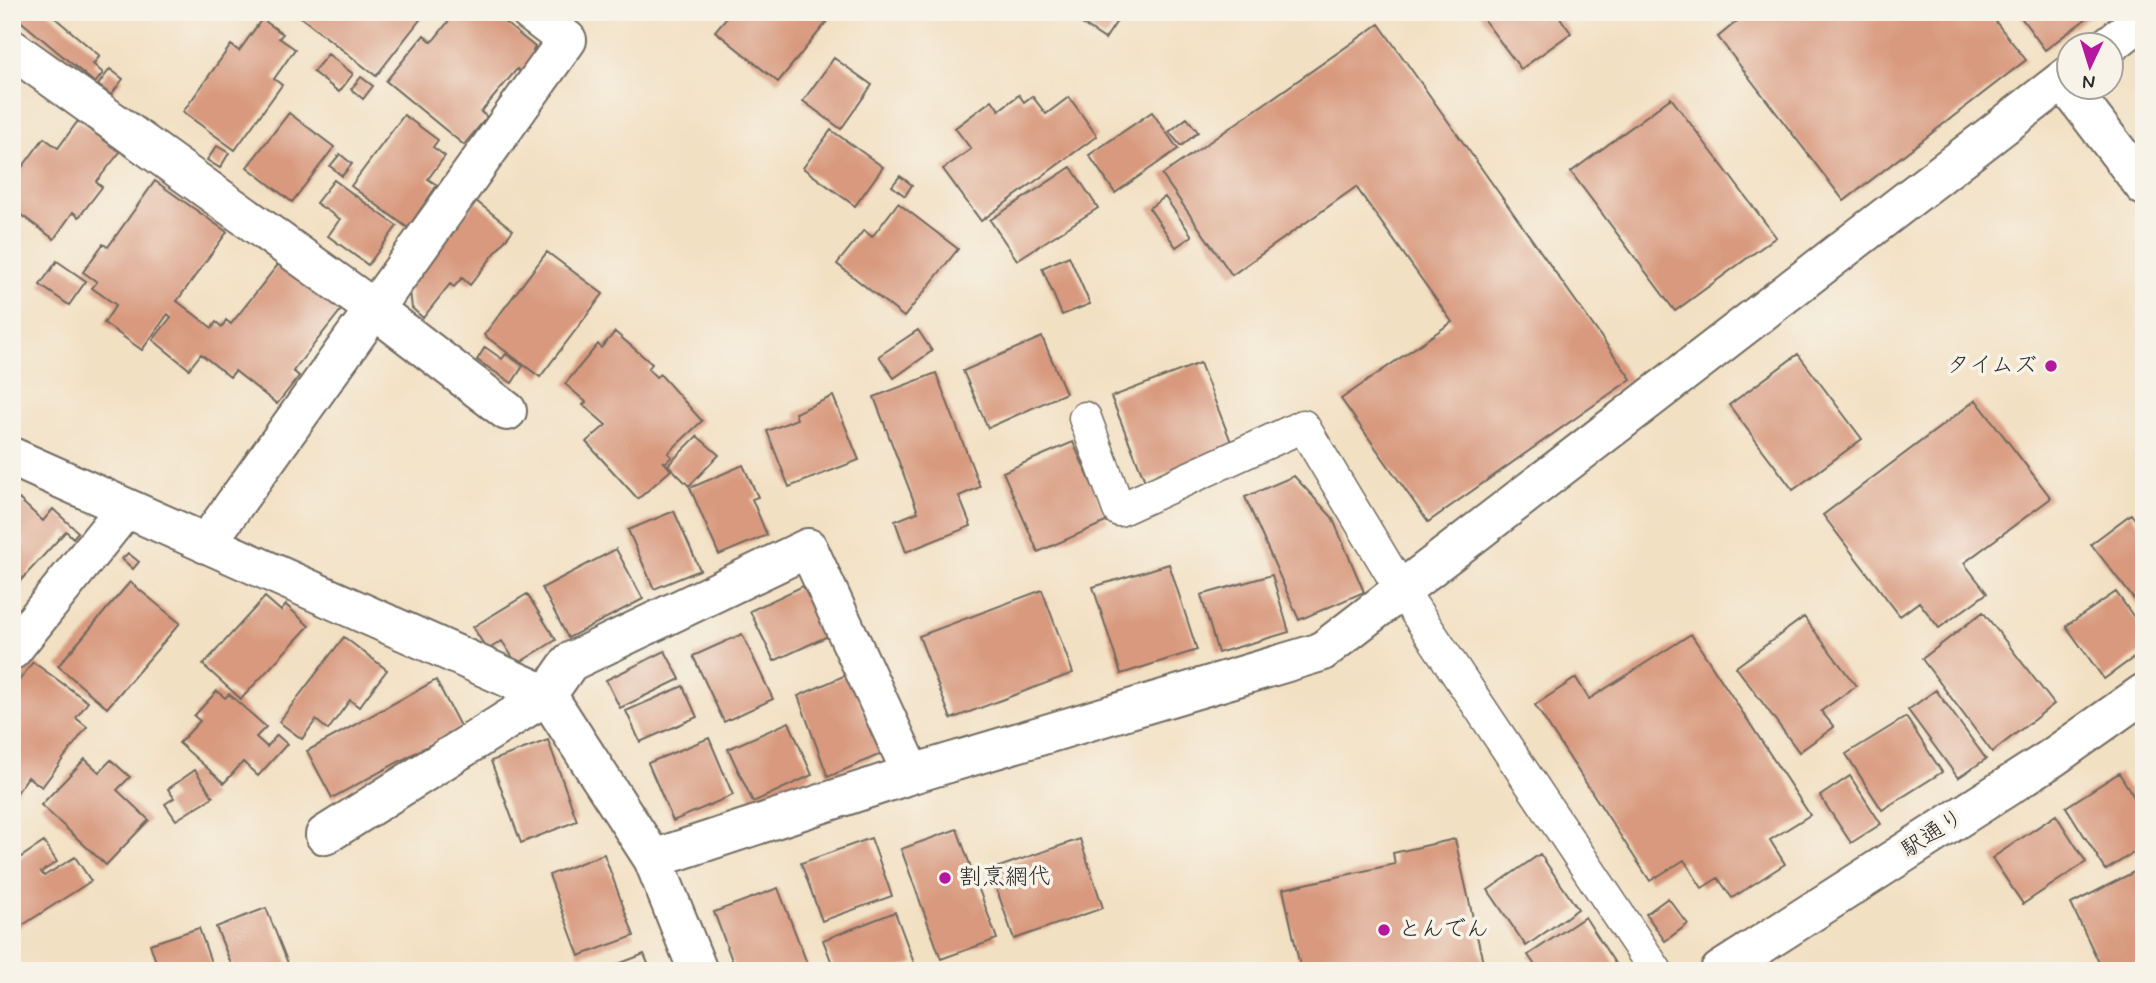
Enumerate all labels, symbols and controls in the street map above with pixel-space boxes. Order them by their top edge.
north arrow [2054,32,2124,102]
text: N [2082,69,2096,94]
place label: タイムズ [1947,351,2037,381]
marker: タイムズ [2043,358,2059,374]
street label: 駅通り [1896,803,1970,865]
place label: 割烹網代 [959,863,1051,893]
marker: 割烹網代 [937,870,953,886]
place label: とんでん [1398,915,1489,945]
marker: とんでん [1376,922,1392,938]

